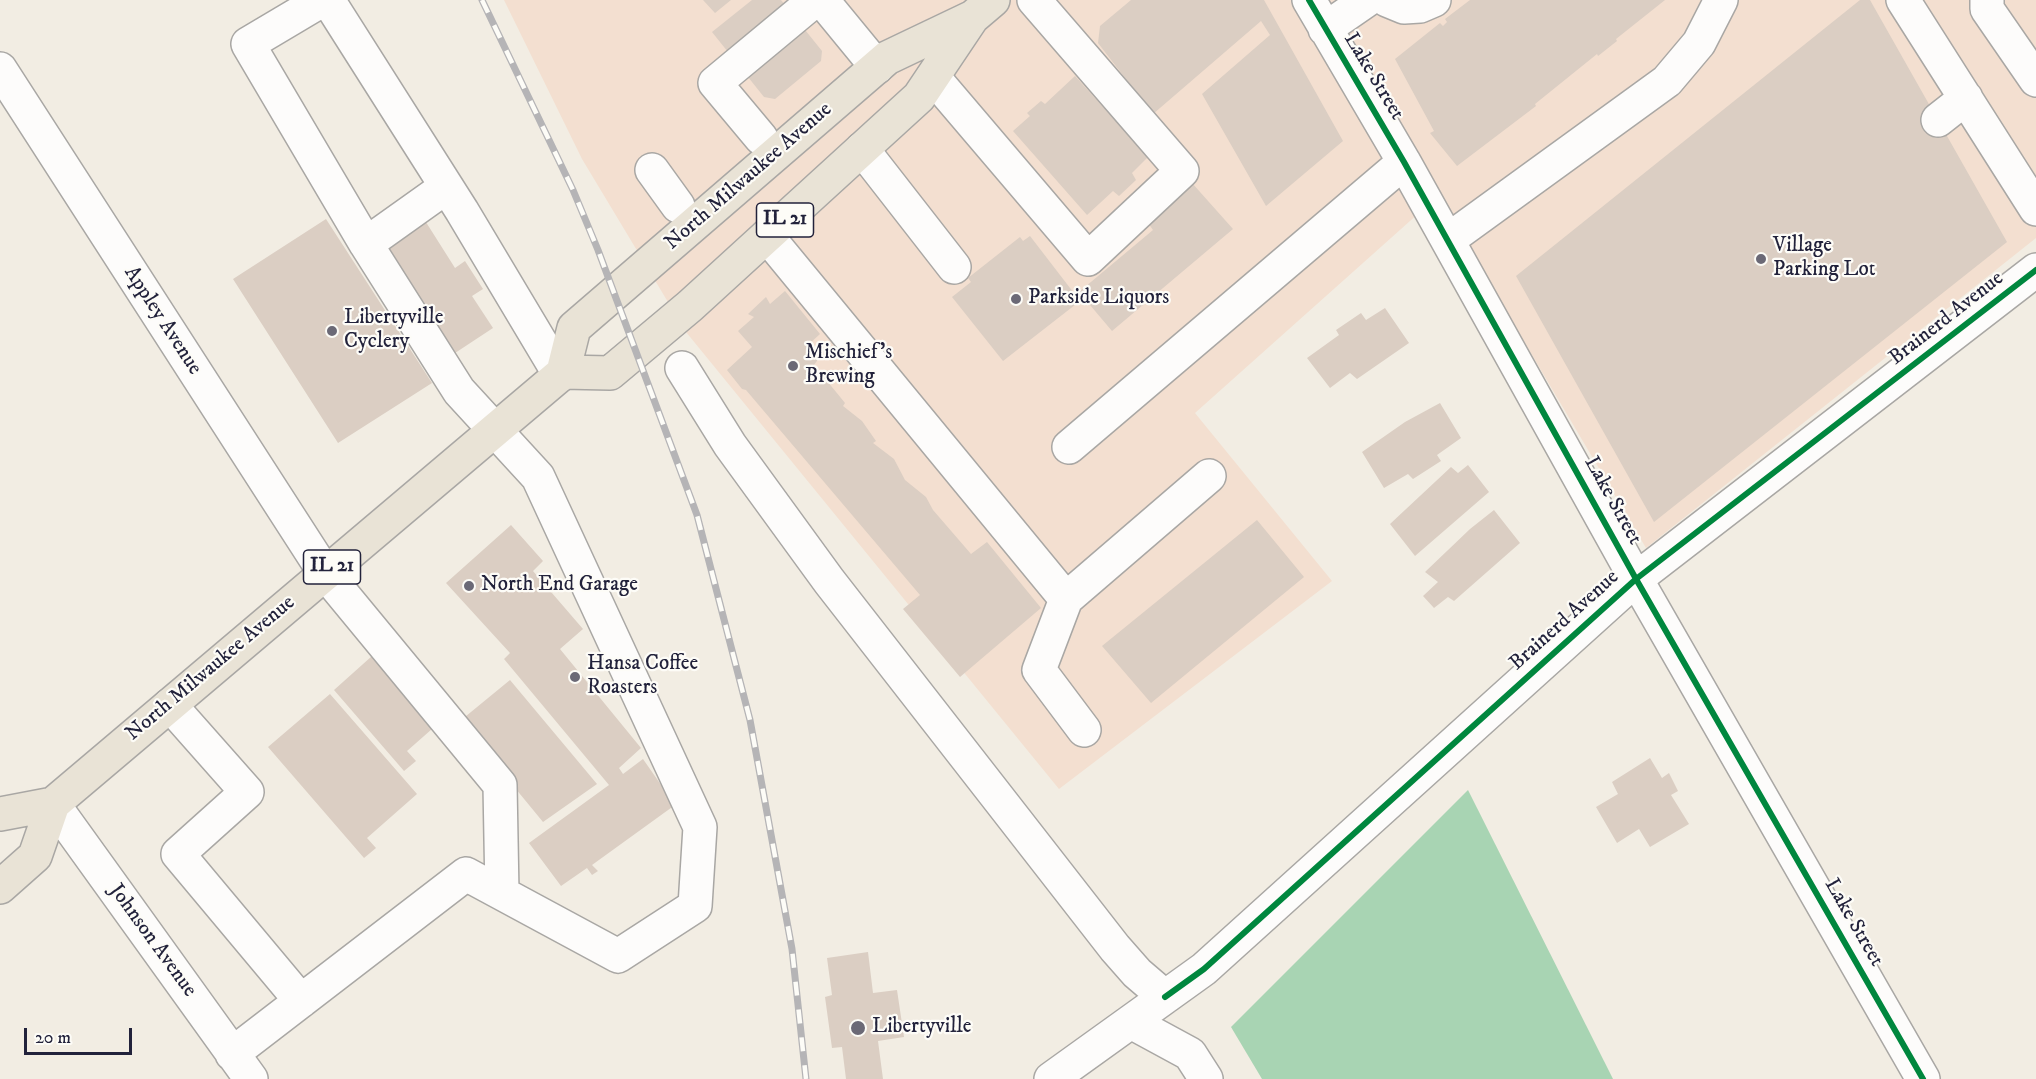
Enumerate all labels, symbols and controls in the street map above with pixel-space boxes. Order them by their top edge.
street label: Lake Street [1337,29,1409,125]
street label: North Milwaukee Avenue [660,98,838,256]
road number: IL 21 [756,203,814,237]
place label: Village Parking Lot [1773,234,1875,284]
marker: Village Parking Lot [1754,252,1768,266]
street label: Appley Avenue [118,262,206,380]
street label: Brainerd Avenue [1885,267,2009,371]
place label: Parkside Liquors [1028,286,1169,312]
marker: Parkside Liquors [1009,292,1023,306]
place label: Libertyville Cyclery [344,306,443,356]
marker: Libertyville Cyclery [325,324,339,338]
place label: Mischief's Brewing [805,341,892,391]
marker: Mischief's Brewing [786,359,800,373]
street label: Lake Street [1577,452,1647,550]
road number: IL 21 [304,550,360,584]
street label: Brainerd Avenue [1505,565,1625,677]
place label: North End Garage [481,573,638,599]
marker: North End Garage [462,579,476,593]
street label: North Milwaukee Avenue [121,591,301,747]
place label: Hansa Coffee Roasters [587,652,698,702]
marker: Hansa Coffee Roasters [568,670,582,684]
street label: Lake Street [1818,875,1888,971]
street label: Johnson Avenue [103,880,201,1002]
place label: Libertyville [872,1015,971,1041]
scale bar [27,1016,135,1054]
marker: Libertyville [849,1019,867,1037]
text: 20 m [35,1027,71,1049]

